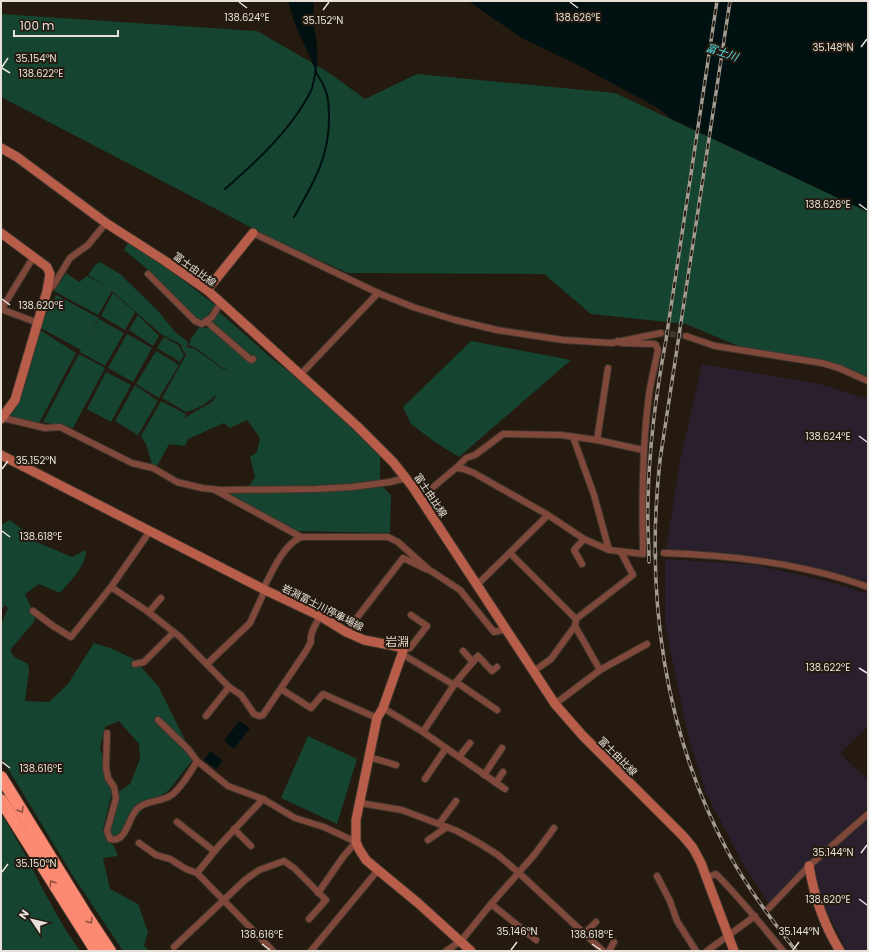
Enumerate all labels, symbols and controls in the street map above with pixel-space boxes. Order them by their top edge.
text: 138.624°E [224,10,270,25]
text: 138.626°E [555,10,601,25]
scale bar [14,12,118,38]
text: 35.152°N [303,13,343,28]
text: 100 m [20,17,54,34]
water label: 富士川 [704,39,741,65]
text: 35.148°N [812,40,854,55]
text: 35.154°N [15,51,57,66]
text: 138.622°E [19,66,63,81]
text: 138.626°E [805,197,851,212]
street label: 富士由比線 [170,249,219,290]
text: 138.620°E [18,298,64,313]
text: 138.624°E [805,429,851,444]
text: 35.152°N [16,453,56,468]
street label: 富士由比線 [410,470,451,520]
text: 138.618°E [20,529,62,544]
street label: 岩淵富士川停車場線 [279,580,366,635]
district label: 岩淵 [385,633,409,650]
text: 138.622°E [806,660,850,675]
street label: 富士由比線 [595,733,641,779]
text: 138.616°E [20,761,62,776]
one-way arrow [16,806,24,813]
text: 35.144°N [812,845,854,860]
text: 35.150°N [15,856,57,871]
one-way arrow [49,880,57,887]
text: 138.620°E [805,892,851,907]
north arrow [12,900,52,940]
text: N [15,906,33,922]
one-way arrow [85,916,92,923]
text: 35.146°N [496,924,538,939]
text: 35.144°N [778,924,820,939]
text: 138.616°E [241,927,283,942]
text: 138.618°E [571,927,613,942]

